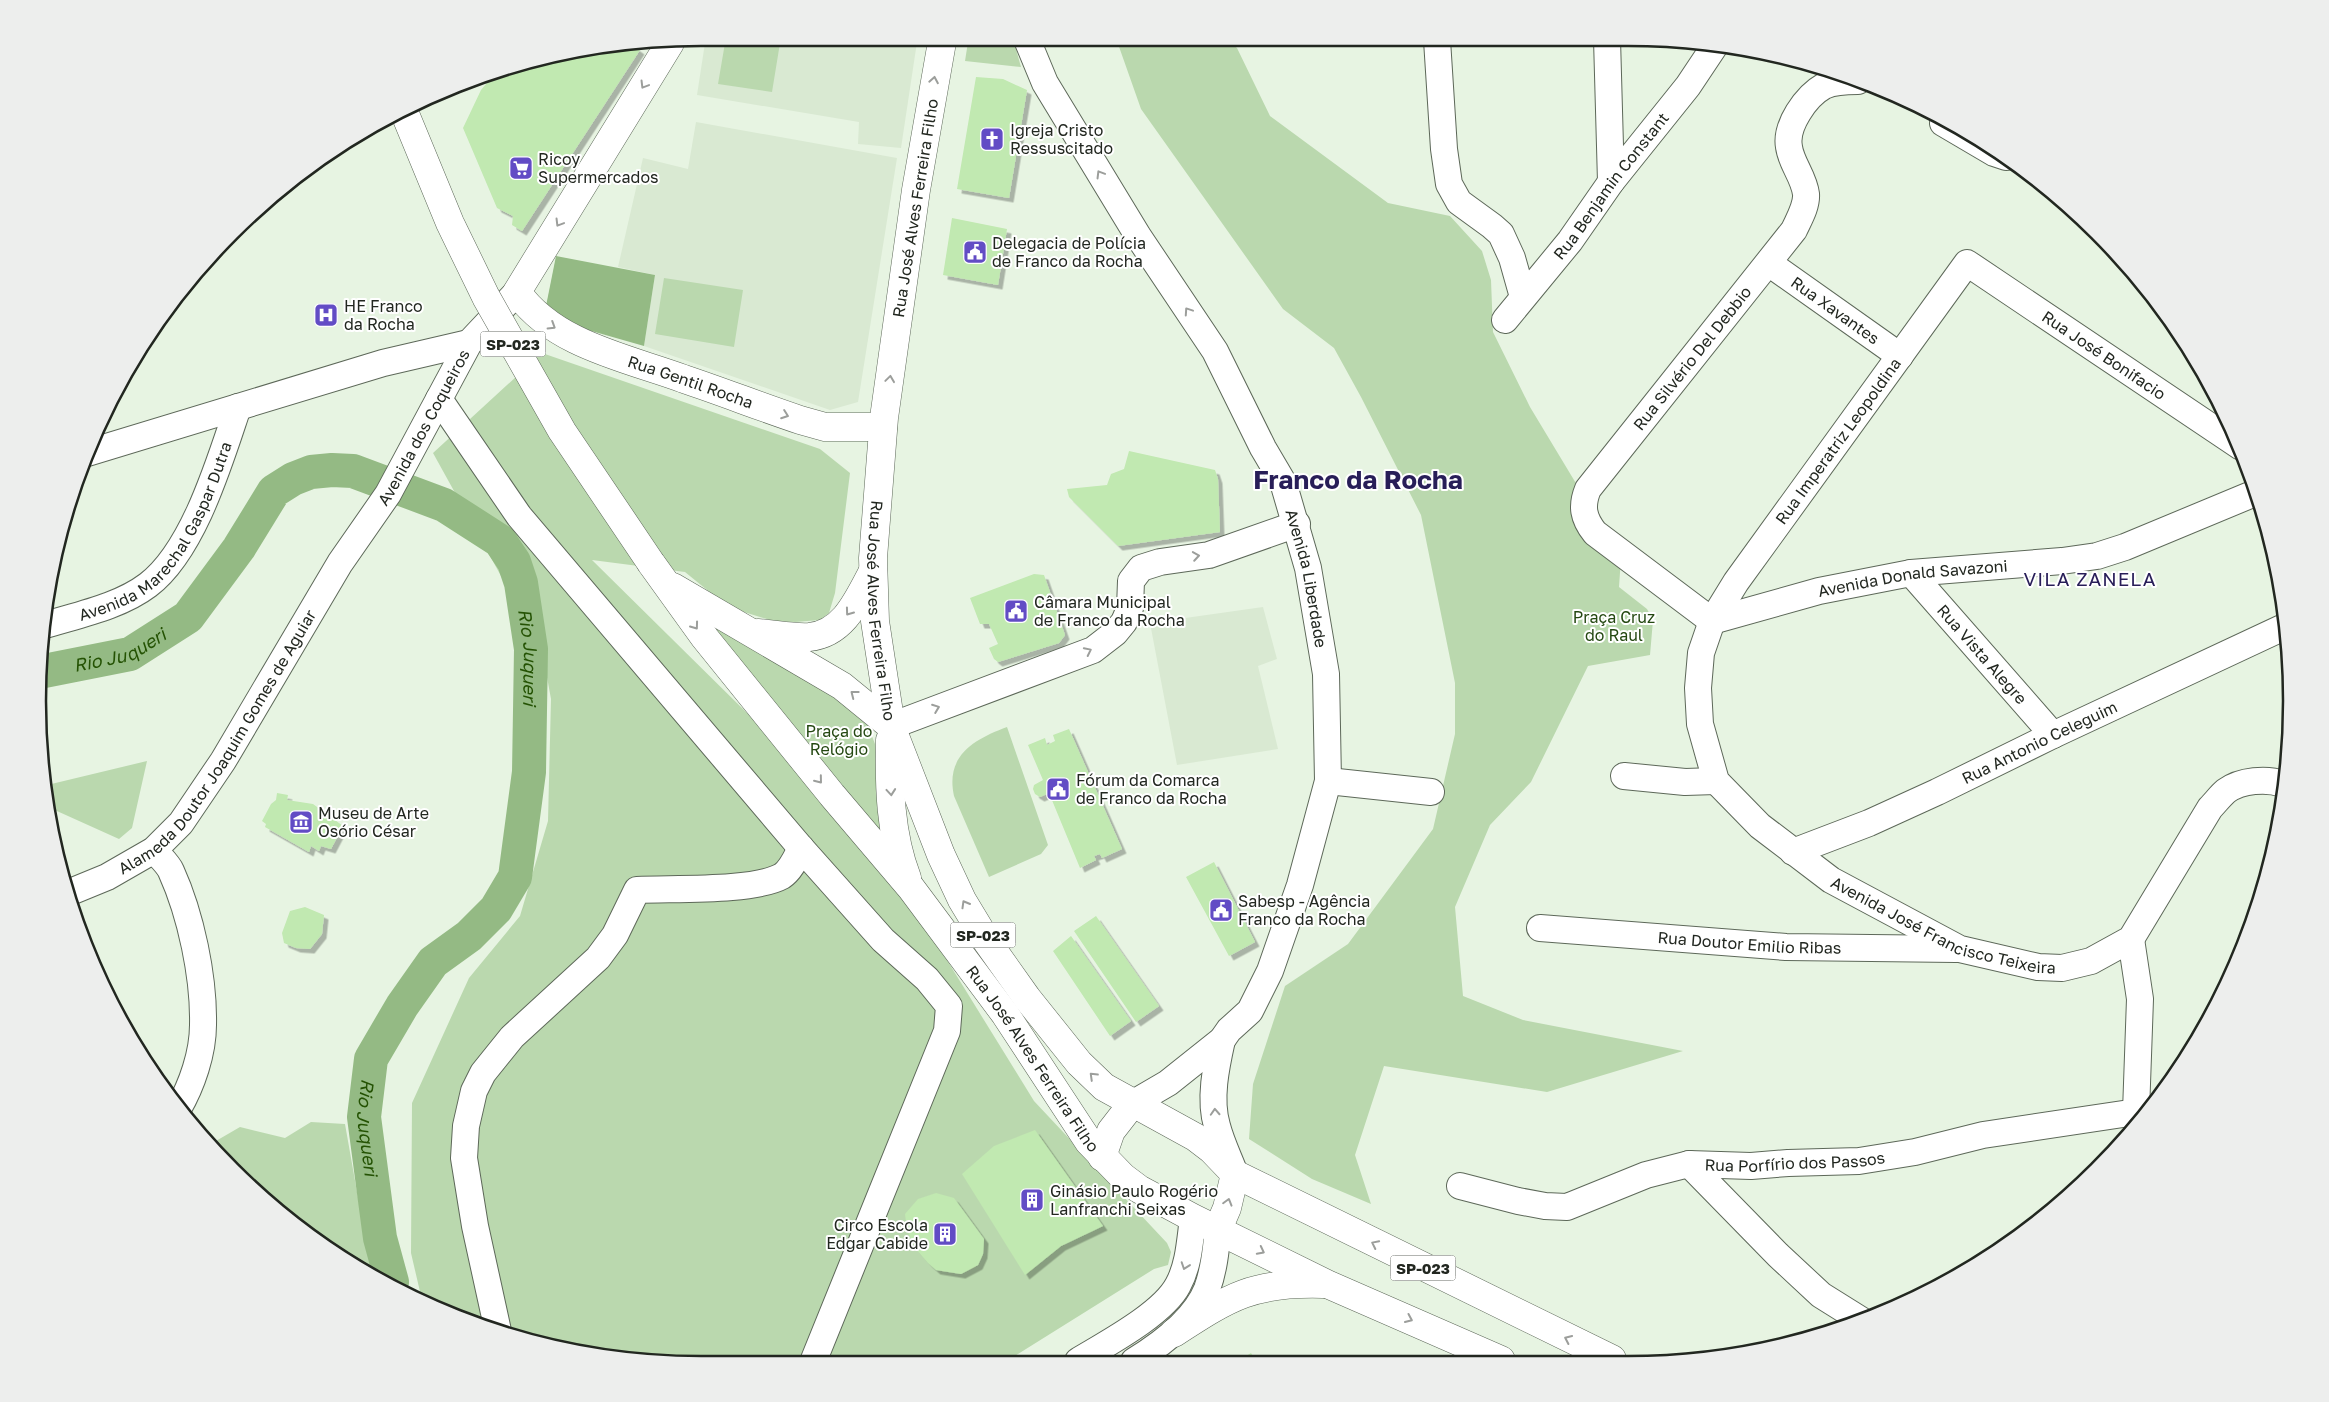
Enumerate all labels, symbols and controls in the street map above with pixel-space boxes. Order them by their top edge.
one-way arrow [929,75,939,84]
one-way arrow [641,79,651,88]
street label: Rua José Alves Ferreira Filho [888,97,942,319]
street label: Rua Benjamin Constant [1549,108,1673,264]
place label: Igreja Cristo Ressuscitado [1010,120,1113,158]
church icon: Igreja Cristo Ressuscitado [979,126,1005,152]
place label: Ricoy Supermercados [538,149,658,187]
supermarket icon: Ricoy Supermercados [508,155,534,181]
one-way arrow [1097,170,1107,179]
one-way arrow [556,218,566,227]
place label: Delegacia de Polícia de Franco da Rocha [992,233,1146,271]
public building icon: Delegacia de Polícia de Franco da Rocha [962,239,988,265]
street label: Rua Xavantes [1787,272,1883,348]
street label: Rua Silvério Del Debbio [1629,282,1755,434]
place label: HE Franco da Rocha [344,296,423,334]
hospital icon: HE Franco da Rocha [313,302,339,328]
street label: Rua José Bonifacio [2038,306,2170,404]
one-way arrow [1185,307,1194,316]
one-way arrow [546,320,555,329]
road number: SP-023 [480,332,546,356]
street label: Avenida dos Coqueiros [373,346,474,509]
street label: Rua Gentil Rocha [625,351,756,413]
street label: Rua Imperatriz Leopoldina [1771,354,1905,528]
one-way arrow [884,374,894,383]
one-way arrow [780,409,788,419]
street label: Avenida Marechal Gaspar Dutra [77,439,236,625]
district label: Franco da Rocha [1253,464,1463,495]
street label: Rua José Alves Ferreira Filho [863,500,900,722]
street label: Avenida Liberdade [1281,507,1331,649]
one-way arrow [1192,552,1201,562]
street label: Avenida Donald Savazoni [1816,555,2008,601]
district label: VILA ZANELA [2024,567,2156,590]
place label: Câmara Municipal de Franco da Rocha [1034,592,1185,630]
public building icon: Câmara Municipal de Franco da Rocha [1003,598,1029,624]
street label: Rua Vista Alegre [1933,600,2031,708]
street label: Alameda Doutor Joaquim Gomes de Aguiar [114,606,320,879]
one-way arrow [847,606,855,615]
water label: Rio Juqueri [514,607,542,708]
park label: Praça Cruz do Raul [1573,607,1655,645]
one-way arrow [690,620,698,629]
water label: Rio Juqueri [71,622,171,676]
one-way arrow [1083,647,1092,657]
one-way arrow [851,692,860,700]
street label: Rua Antonio Celeguim [1959,696,2120,788]
one-way arrow [931,704,940,714]
park label: Praça do Relógio [806,721,872,759]
place label: Fórum da Comarca de Franco da Rocha [1076,770,1227,808]
one-way arrow [814,774,823,783]
public building icon: Fórum da Comarca de Franco da Rocha [1045,776,1071,802]
one-way arrow [885,788,896,796]
place label: Museu de Arte Osório César [318,803,429,841]
museum icon: Museu de Arte Osório César [288,809,314,835]
street label: Avenida José Francisco Teixeira [1828,872,2056,978]
place label: Sabesp - Agência Franco da Rocha [1238,891,1370,929]
public building icon: Sabesp - Agência Franco da Rocha [1208,897,1234,923]
one-way arrow [961,901,971,910]
road number: SP-023 [950,922,1016,948]
street label: Rua Doutor Emilio Ribas [1657,927,1841,958]
street label: Rua José Alves Ferreira Filho [962,961,1103,1156]
one-way arrow [1090,1073,1099,1082]
water label: Rio Juqueri [352,1078,383,1179]
one-way arrow [1210,1108,1221,1116]
street label: Rua Porfírio dos Passos [1704,1147,1886,1176]
place label: Ginásio Paulo Rogério Lanfranchi Seixas [1050,1181,1218,1219]
building icon: Ginásio Paulo Rogério Lanfranchi Seixas [1019,1187,1045,1213]
one-way arrow [1222,1198,1233,1207]
place label: Circo Escola Edgar Cabide [826,1215,928,1253]
building icon: Circo Escola Edgar Cabide [932,1221,958,1247]
one-way arrow [1371,1240,1380,1250]
one-way arrow [1256,1245,1265,1255]
road number: SP-023 [1390,1256,1456,1280]
one-way arrow [1181,1261,1191,1269]
one-way arrow [1404,1313,1413,1324]
one-way arrow [1564,1334,1573,1345]

